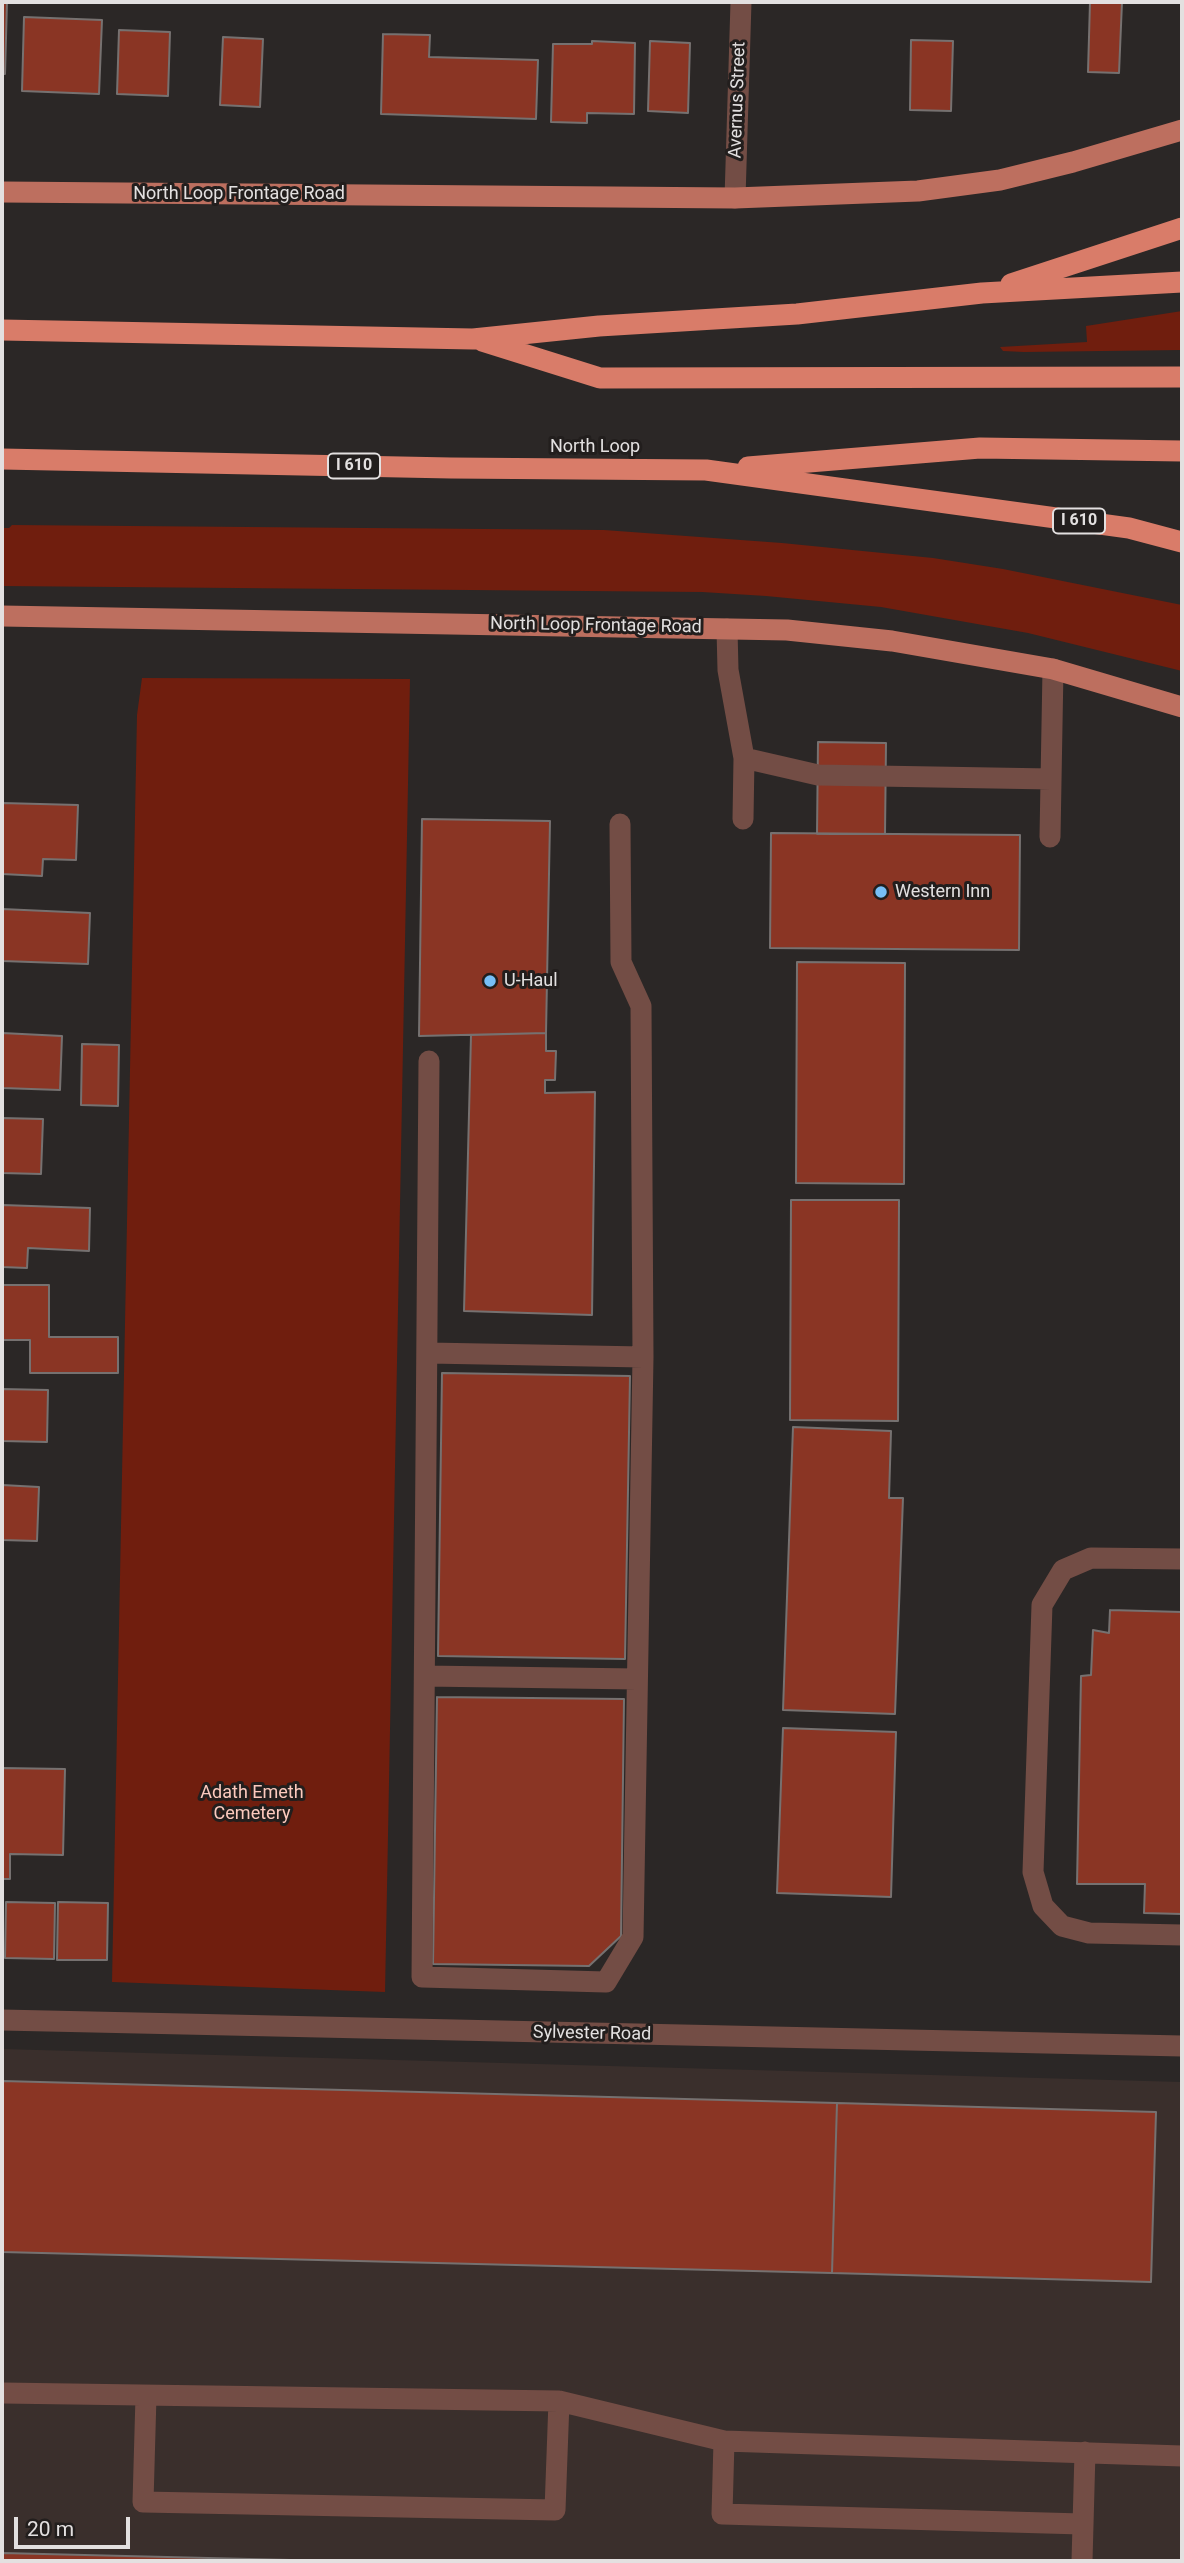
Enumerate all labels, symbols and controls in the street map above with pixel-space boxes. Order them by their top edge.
street label: Avernus Street [725,41,751,159]
street label: North Loop Frontage Road [133,183,345,205]
street label: North Loop [550,436,640,458]
road number: I 610 [328,453,380,478]
road number: I 610 [1053,508,1105,534]
street label: North Loop Frontage Road [490,613,702,639]
place label: Western Inn [895,881,990,903]
marker: Western Inn [873,884,889,900]
place label: U-Haul [504,970,558,992]
marker: U-Haul [482,973,498,989]
park label: Adath Emeth Cemetery [200,1782,304,1825]
street label: Sylvester Road [533,2022,651,2046]
scale bar [18,2504,133,2548]
text: 20 m [27,2517,74,2541]

